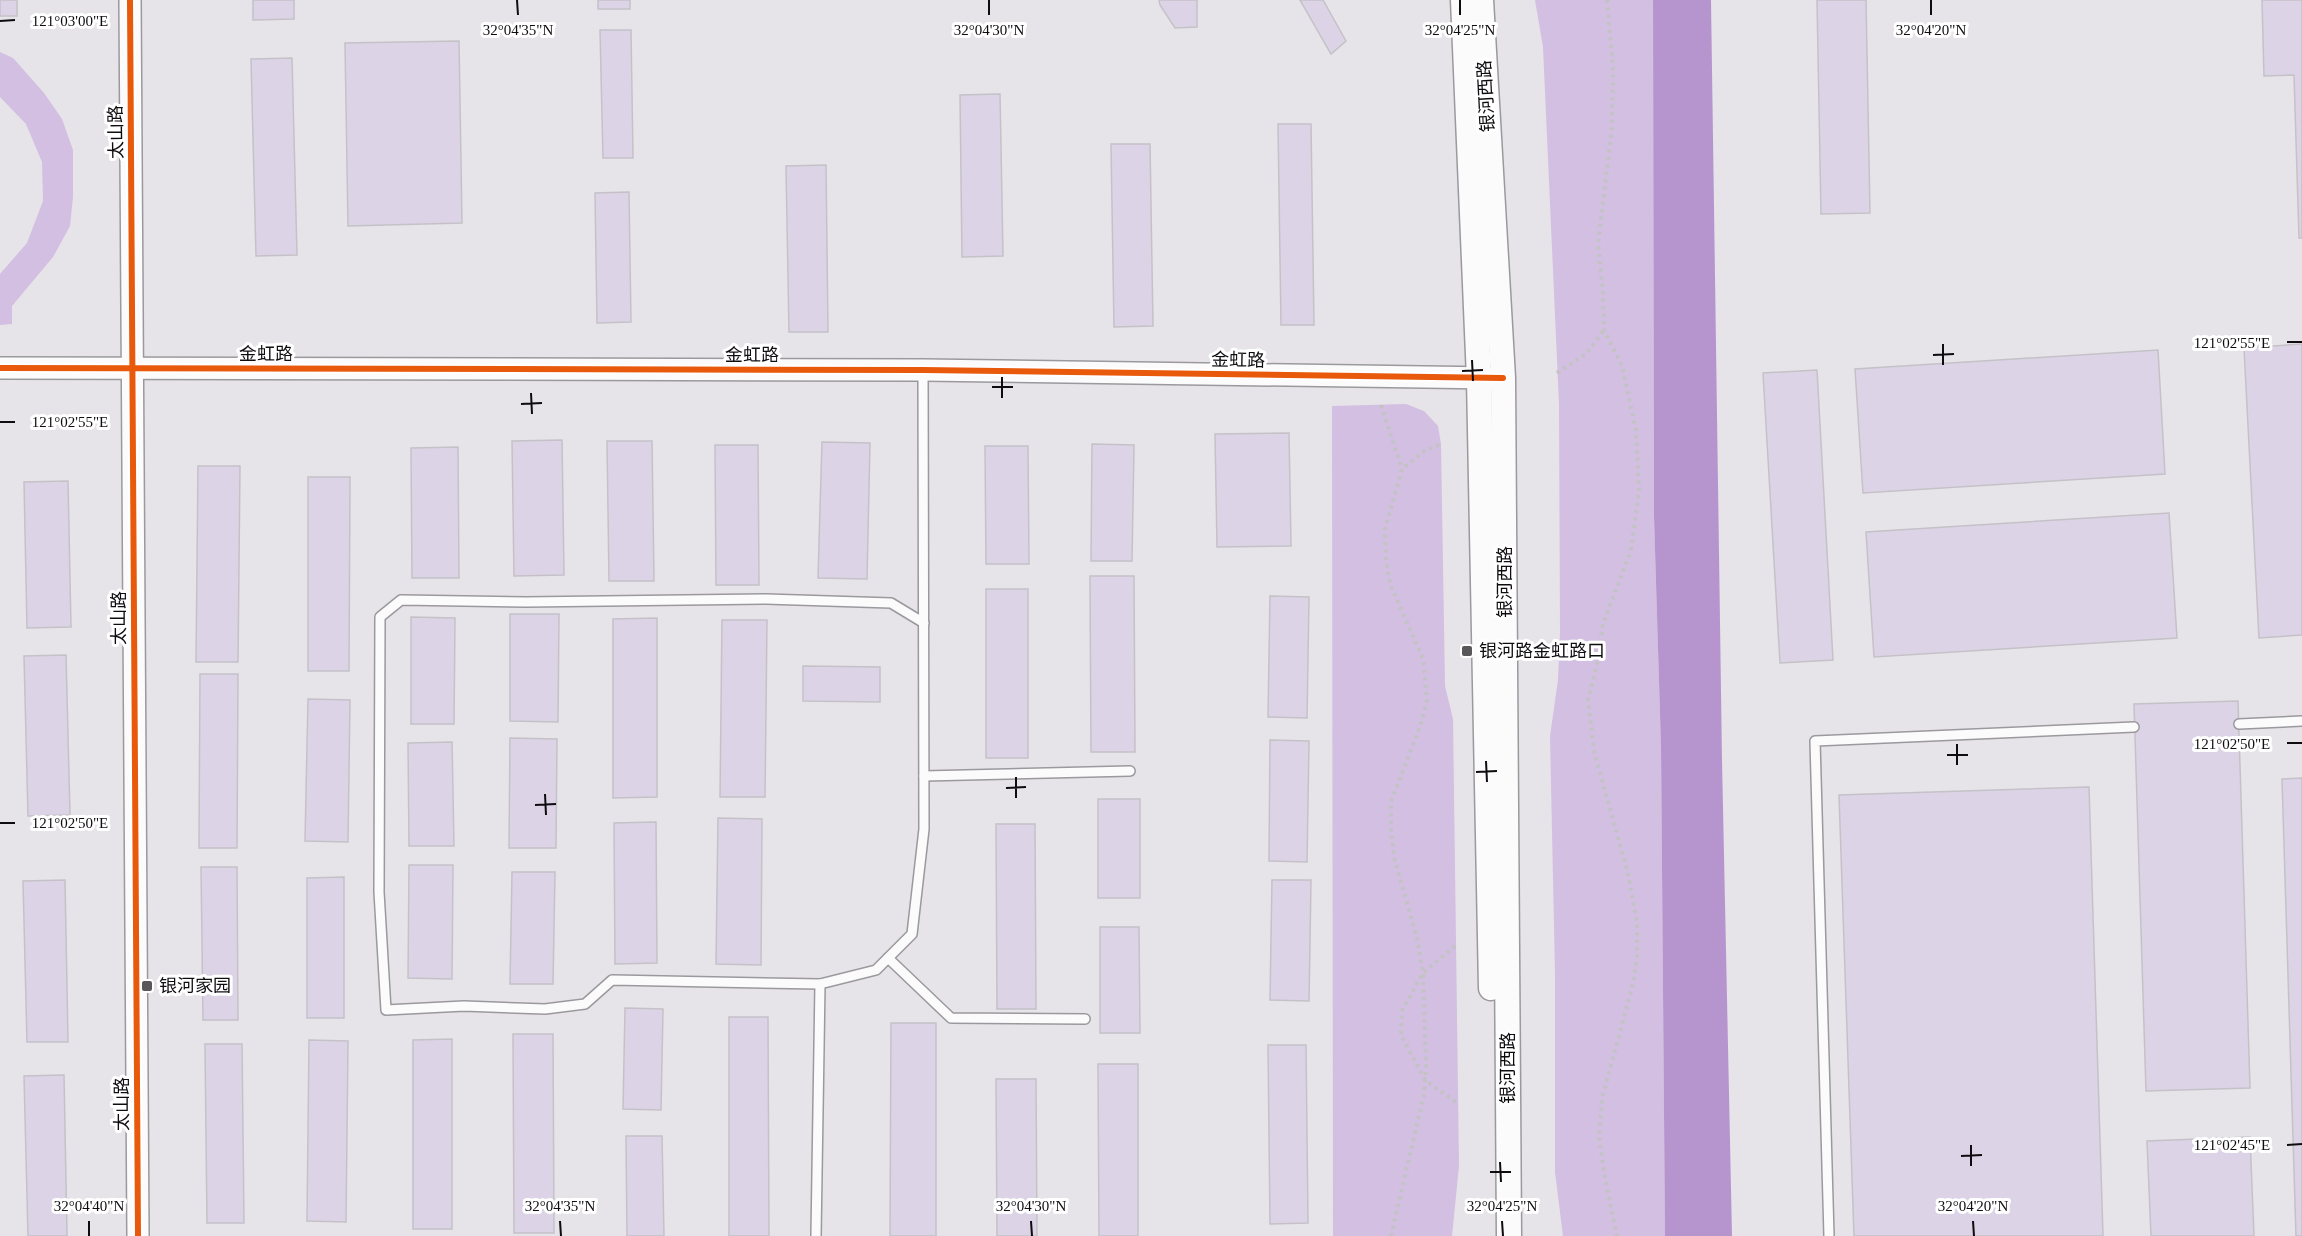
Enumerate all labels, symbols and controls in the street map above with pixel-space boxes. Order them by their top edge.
text: 121°03'00"E [32,13,108,29]
text: 32°04'35"N [483,22,553,38]
text: 32°04'30"N [954,22,1024,38]
text: 32°04'25"N [1425,22,1495,38]
text: 32°04'20"N [1896,22,1966,38]
street label: 银河西路 [1474,60,1498,132]
street label: 太山路 [106,105,126,159]
text: 121°02'55"E [2194,335,2270,351]
street label: 金虹路 [239,344,293,364]
street label: 金虹路 [725,345,779,365]
street label: 金虹路 [1211,350,1265,370]
text: 121°02'55"E [32,414,108,430]
street label: 银河西路 [1495,546,1515,618]
street label: 太山路 [109,591,129,645]
place label: 银河路金虹路口 [1479,641,1605,661]
marker: 银河路金虹路口 [1460,644,1474,658]
text: 121°02'50"E [2194,736,2270,752]
text: 121°02'50"E [32,815,108,831]
place label: 银河家园 [159,976,231,996]
marker: 银河家园 [140,979,154,993]
street label: 银河西路 [1498,1032,1518,1104]
street label: 太山路 [112,1077,132,1131]
text: 121°02'45"E [2194,1137,2270,1153]
text: 32°04'40"N [54,1198,124,1214]
text: 32°04'35"N [525,1198,595,1214]
text: 32°04'30"N [996,1198,1066,1214]
text: 32°04'25"N [1467,1198,1537,1214]
text: 32°04'20"N [1938,1198,2008,1214]

